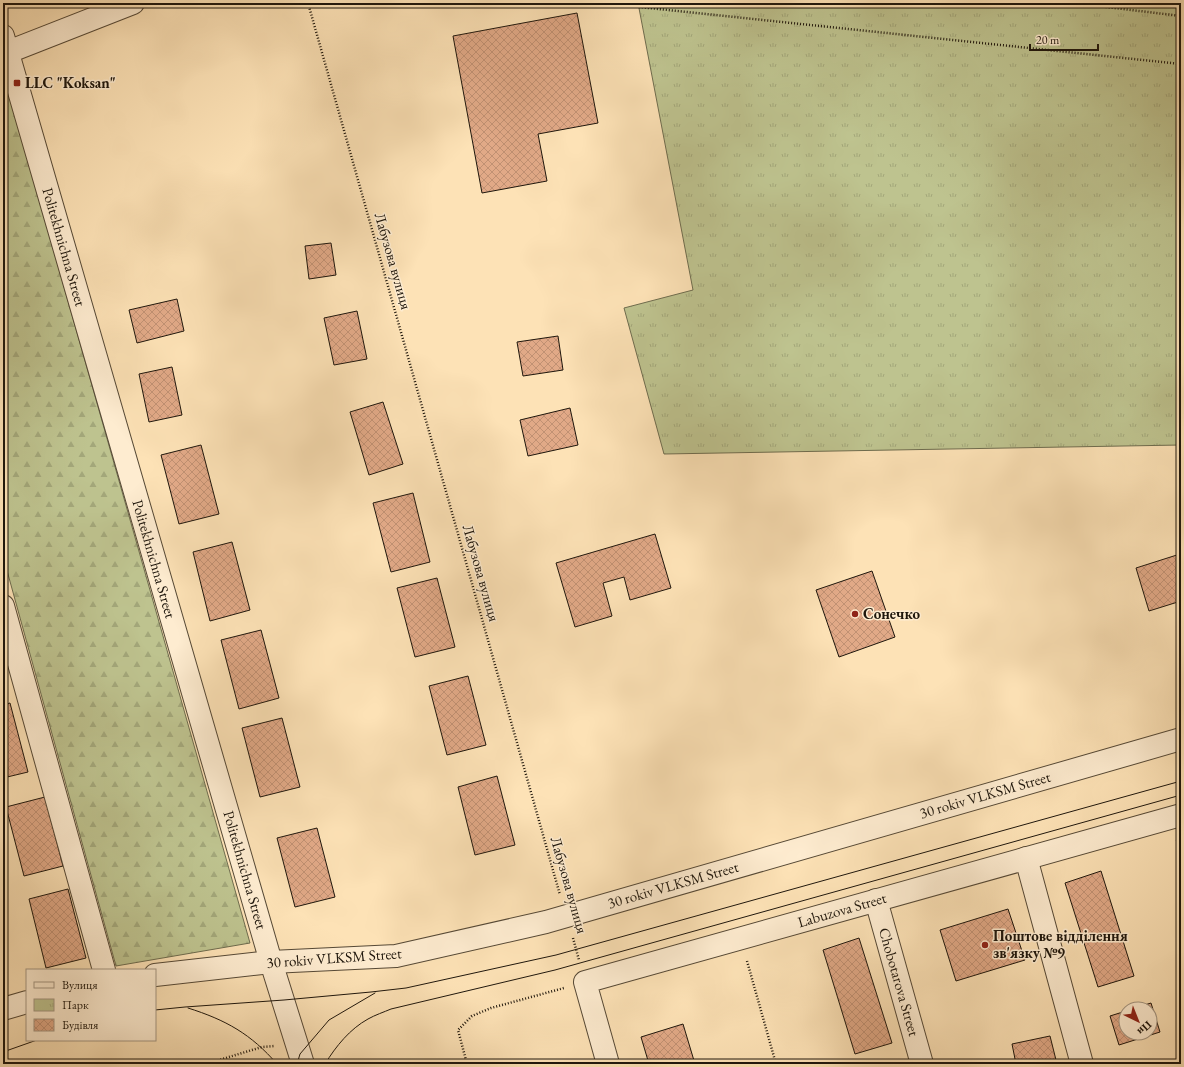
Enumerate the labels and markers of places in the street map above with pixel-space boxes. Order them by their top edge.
place label: LLC "Koksan" [25,73,116,92]
marker: LLC "Koksan" [12,78,22,88]
place label: Сонечко [863,604,921,623]
marker: Сонечко [850,609,860,619]
place label: Поштове відділення зв'язку №9 [993,926,1128,962]
marker: Поштове відділення зв'язку №9 [980,940,990,950]

